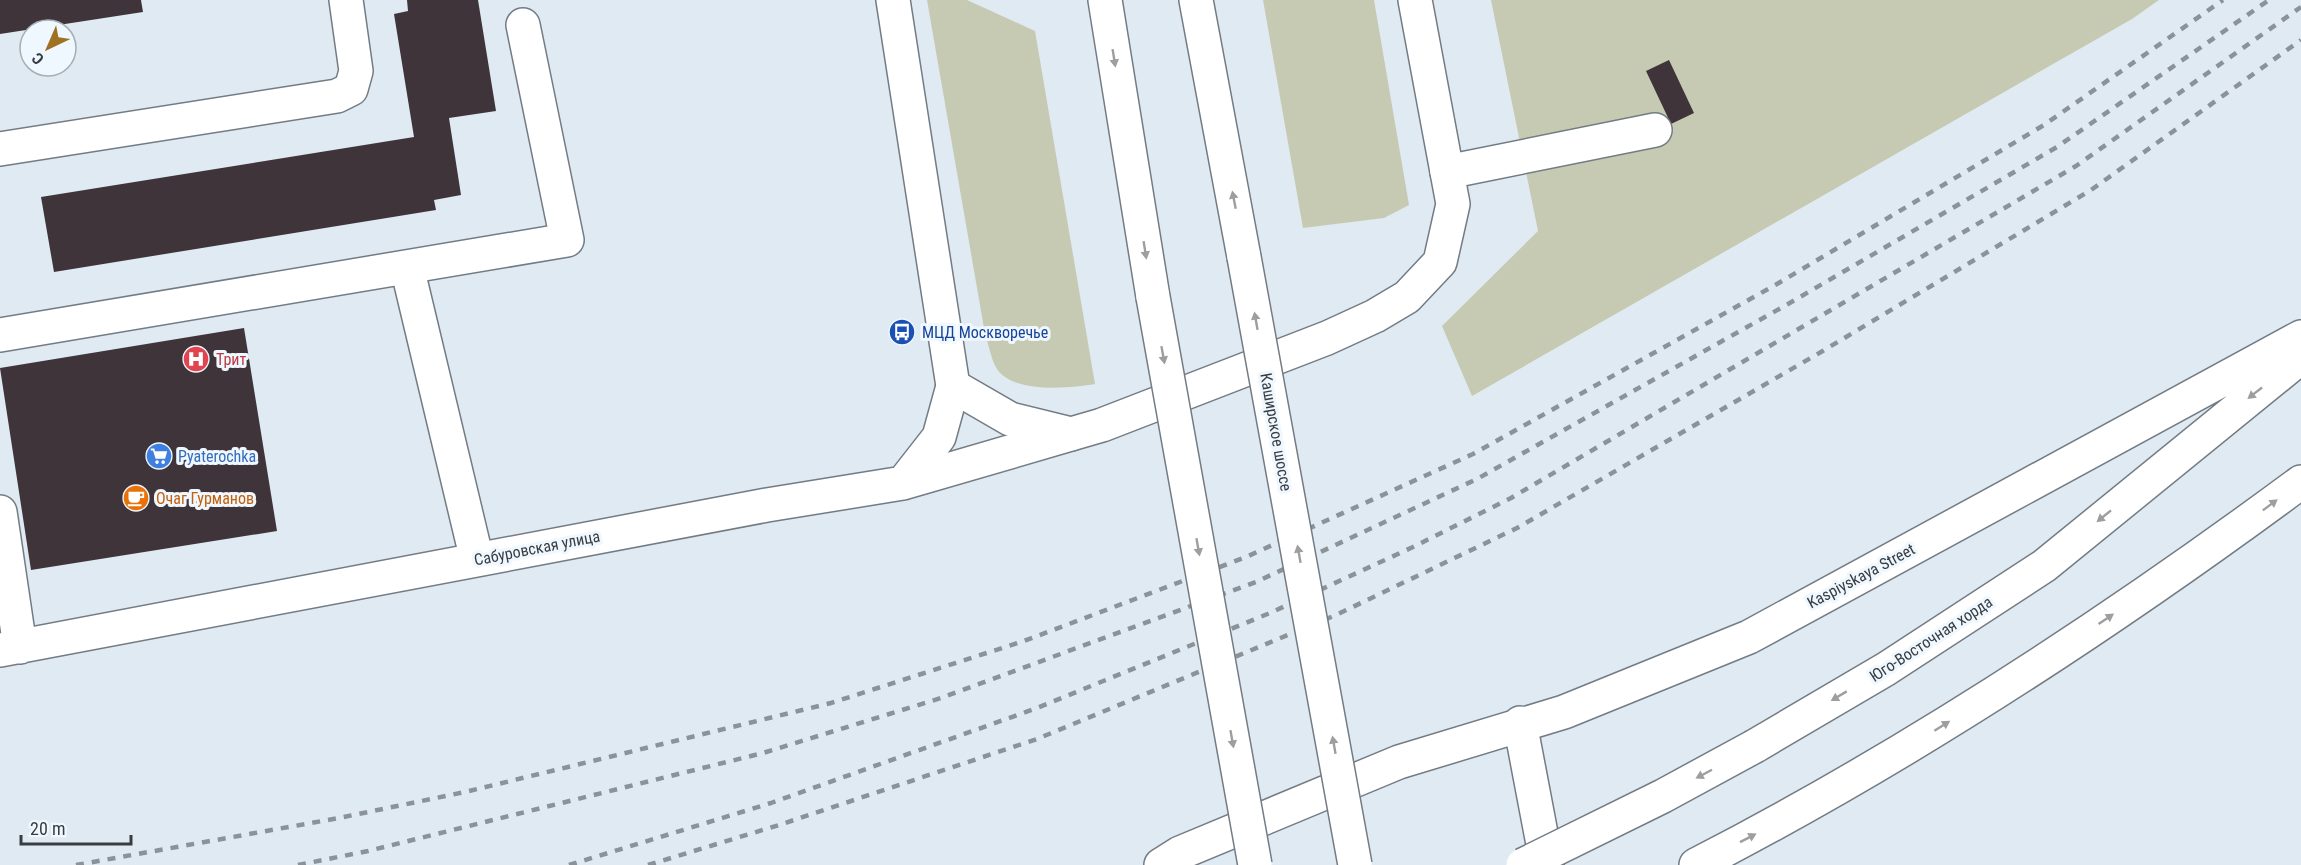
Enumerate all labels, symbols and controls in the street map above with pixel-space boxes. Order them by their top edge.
north arrow [18,18,78,78]
text: С [28,48,48,68]
one-way arrow [1110,48,1119,67]
one-way arrow [1229,190,1238,209]
one-way arrow [1141,241,1150,260]
one-way arrow [1251,311,1260,330]
bus stop icon: МЦД Москворечье [887,317,917,347]
place label: МЦД Москворечье [922,323,1048,342]
hospital icon: Трит [181,344,211,374]
one-way arrow [1159,346,1168,365]
place label: Трит [216,350,247,369]
street label: Каширское шоссе [1256,371,1296,493]
one-way arrow [2247,386,2263,399]
supermarket icon: Pyaterochka [144,441,174,471]
place label: Pyaterochka [178,447,256,466]
cafe icon: Очаг Гурманов [121,483,151,513]
place label: Очаг Гурманов [156,489,254,508]
one-way arrow [2262,500,2277,512]
one-way arrow [2096,510,2112,523]
street label: Сабуровская улица [472,526,602,570]
one-way arrow [1194,537,1203,556]
street label: Kaspiyskaya Street [1804,539,1918,612]
one-way arrow [1294,544,1303,563]
street label: Юго-Восточная хорда [1866,592,1996,686]
one-way arrow [2097,613,2113,625]
one-way arrow [1831,691,1847,702]
one-way arrow [1934,720,1950,731]
one-way arrow [1228,729,1237,748]
one-way arrow [1329,736,1338,755]
one-way arrow [1695,769,1712,779]
scale bar [21,808,130,846]
text: 20 m [30,818,65,839]
one-way arrow [1739,834,1757,844]

